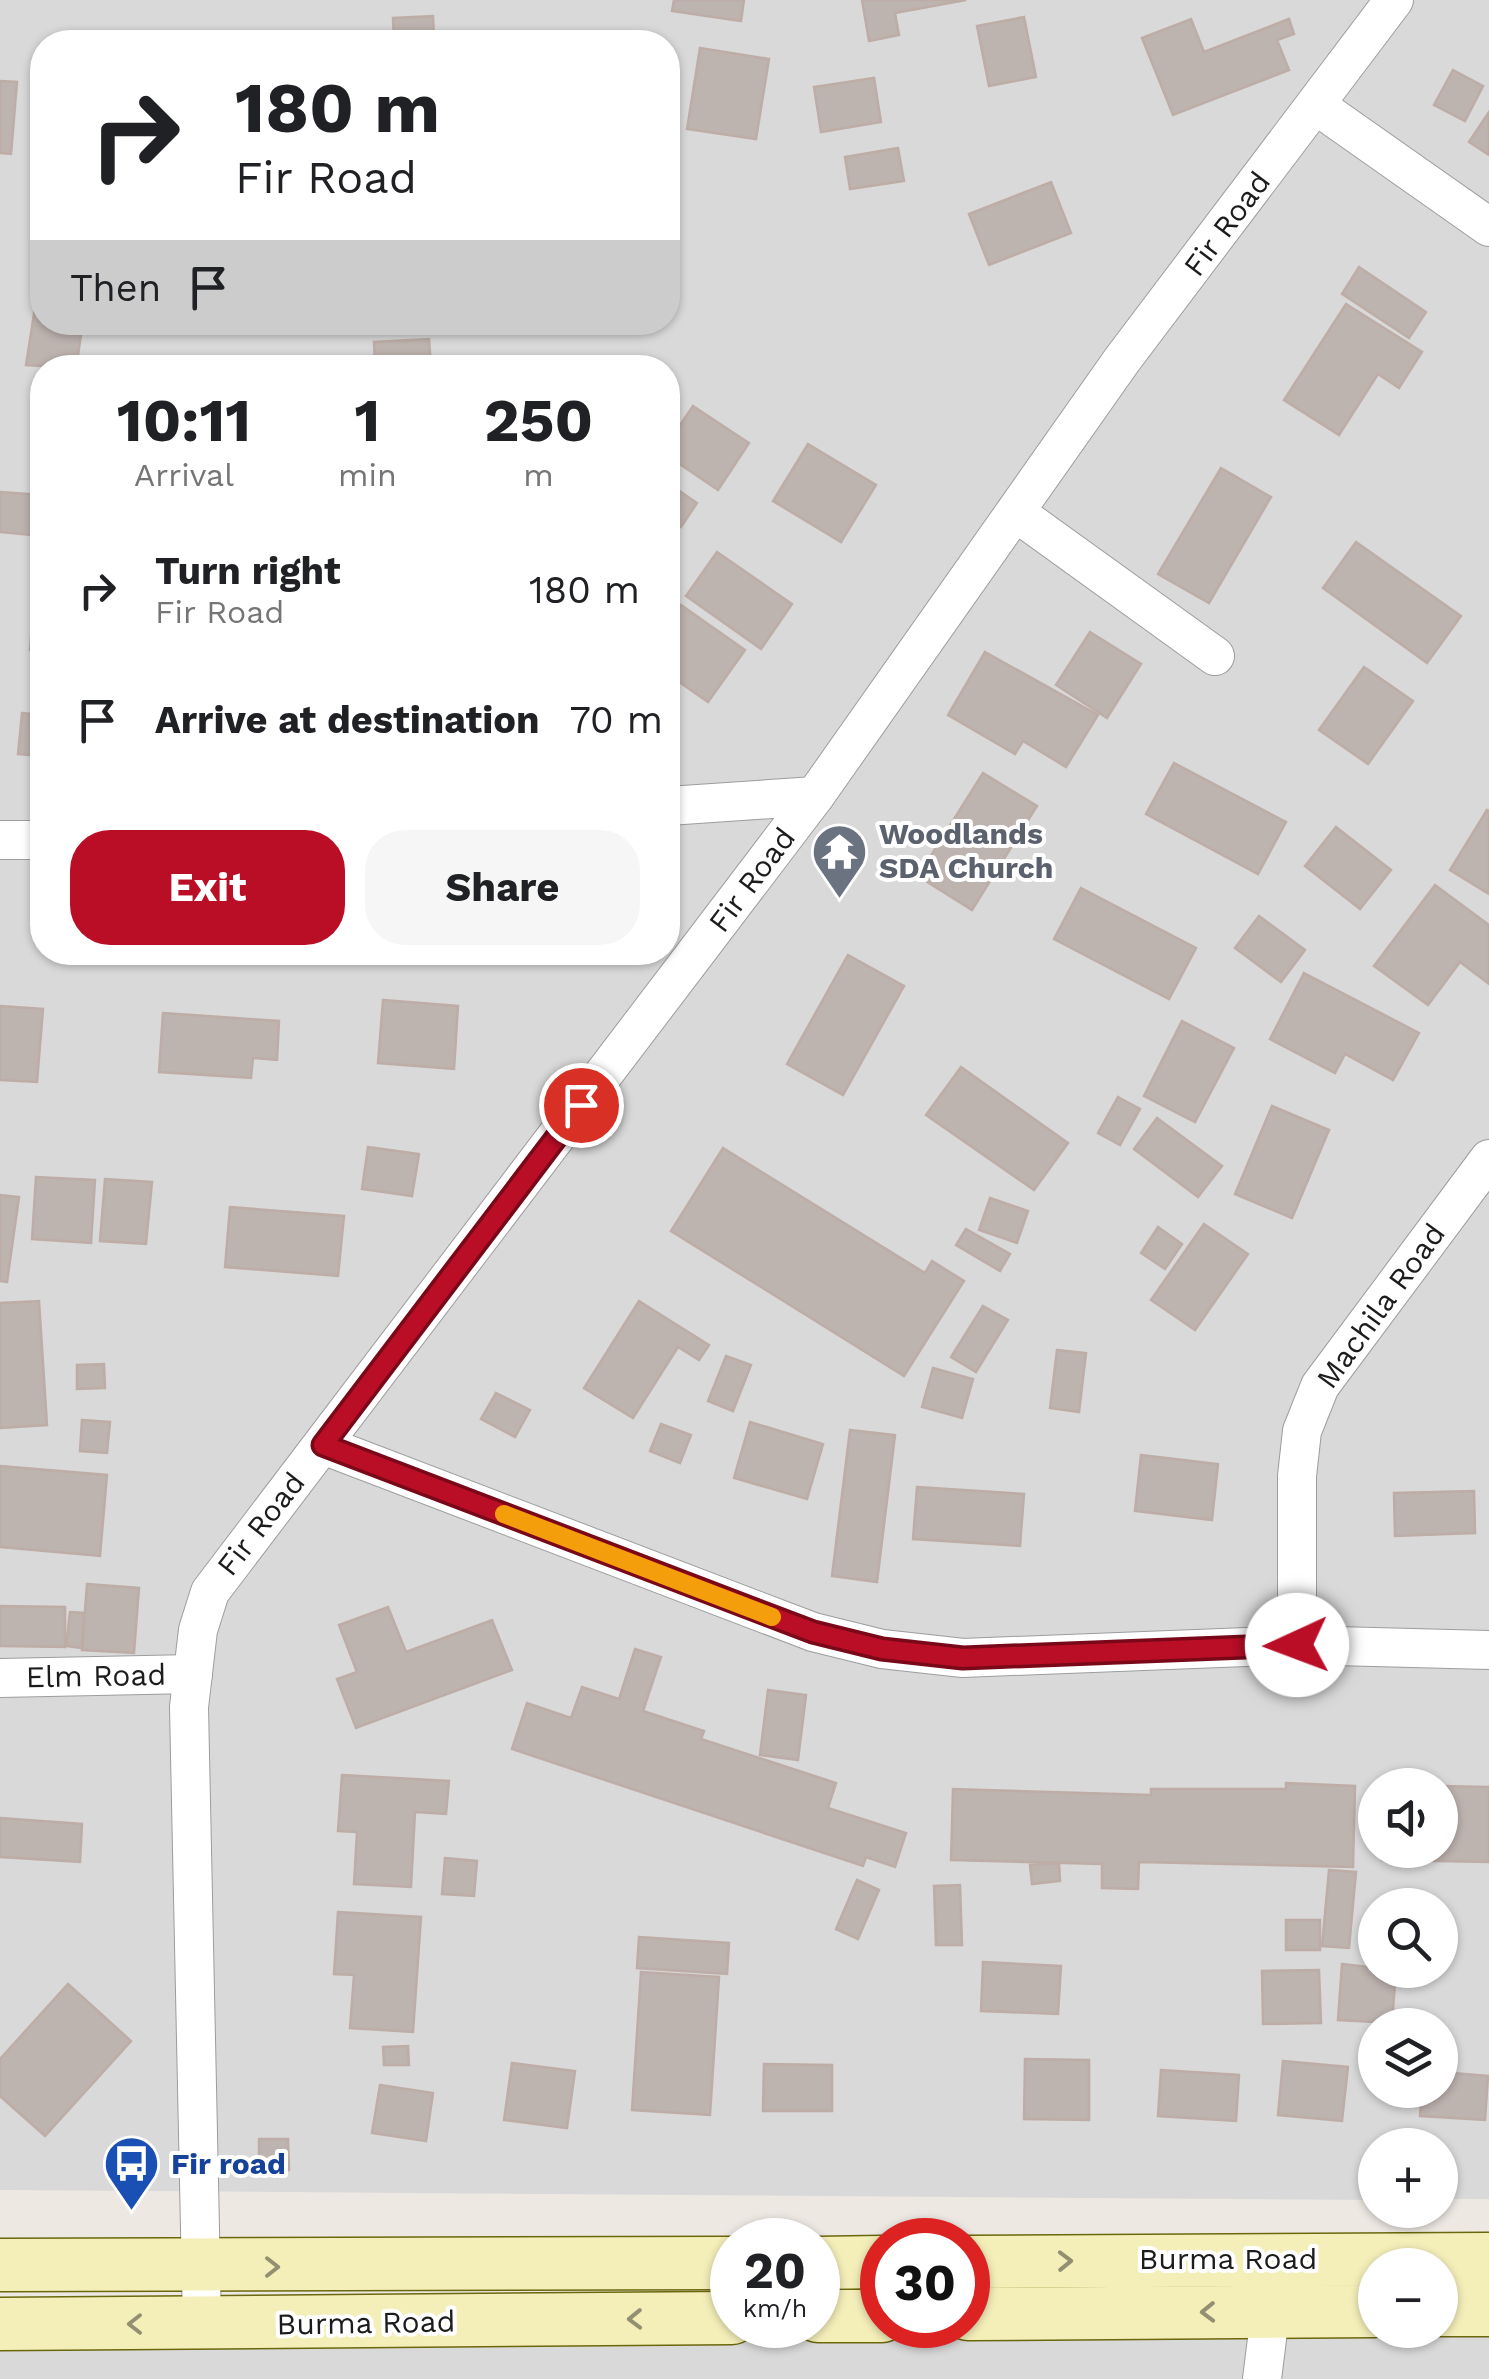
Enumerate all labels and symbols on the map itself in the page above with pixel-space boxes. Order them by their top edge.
street label: Fir Road [1176,165,1277,283]
place label: Woodlands SDA Church [879,816,1053,885]
street label: Fir Road [701,821,802,939]
temple icon: Woodlands SDA Church [810,821,870,900]
pin [539,1063,624,1148]
street label: Machila Road [1309,1217,1452,1395]
street label: Fir Road [209,1465,312,1582]
position arrow [1245,1593,1349,1697]
street label: Elm Road [26,1657,166,1694]
bus stop icon: Fir road [102,2134,162,2213]
place label: Fir road [171,2146,286,2181]
speed limit sign: 30 [860,2218,990,2348]
street label: Burma Road [1139,2241,1317,2276]
one-way arrow [1058,2250,1073,2272]
one-way arrow [266,2256,281,2278]
one-way arrow [1199,2301,1215,2322]
street label: Burma Road [276,2303,456,2342]
one-way arrow [627,2308,642,2330]
one-way arrow [127,2313,142,2335]

